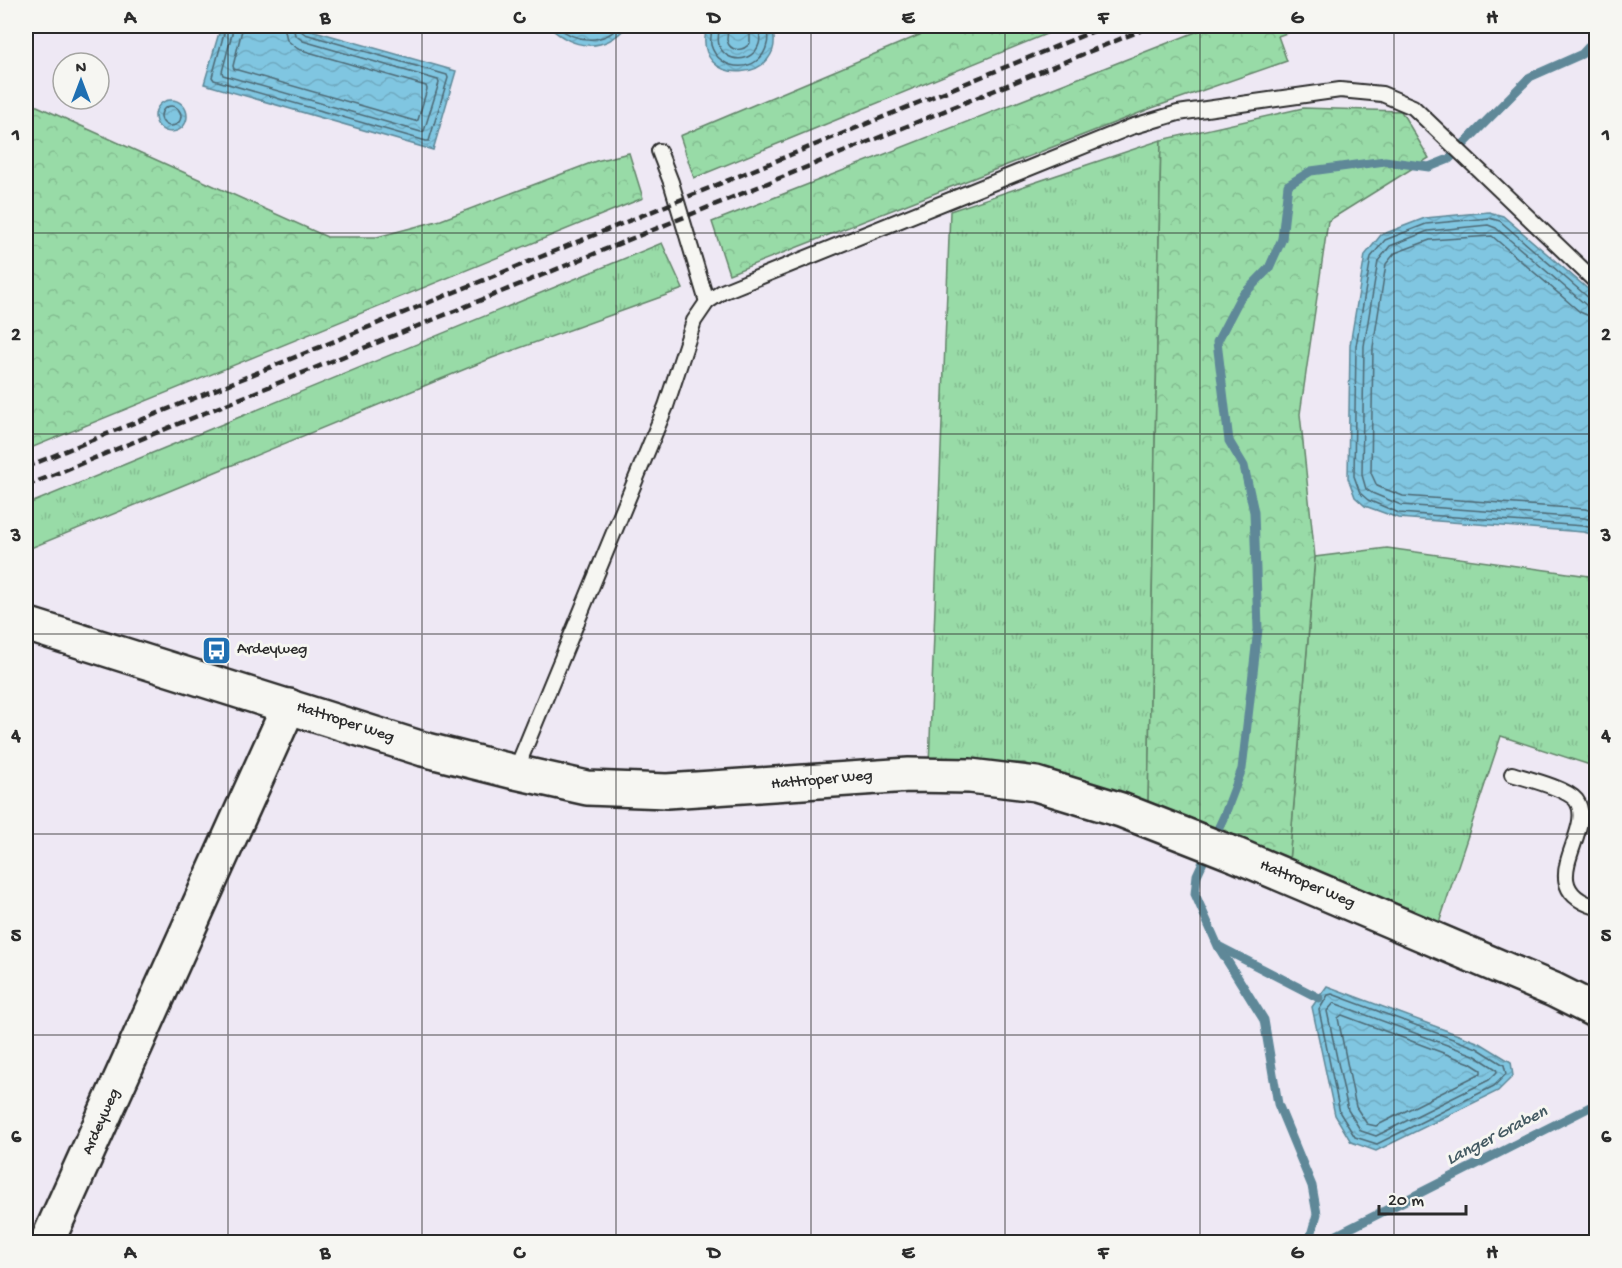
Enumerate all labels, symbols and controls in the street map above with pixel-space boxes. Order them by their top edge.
text: A [123,8,138,31]
text: B [319,8,331,31]
text: C [513,8,527,31]
text: D [705,8,721,31]
text: E [902,8,916,31]
text: F [1097,8,1110,31]
text: G [1291,8,1305,31]
text: H [1486,8,1498,31]
north arrow [51,51,111,111]
text: N [76,60,87,79]
text: 1 [11,125,20,148]
text: 1 [1601,125,1610,148]
text: 2 [11,325,21,348]
text: 2 [1601,325,1611,348]
text: 3 [10,526,21,549]
text: 3 [1600,526,1611,549]
bus stop icon: Ardeyweg [200,634,232,666]
place label: Ardeyweg [237,641,307,660]
street label: Hattroper Weg [294,698,396,748]
text: 4 [10,726,21,749]
text: 4 [1600,726,1611,749]
street label: Hattroper Weg [771,767,873,795]
street label: Hattroper Weg [1257,856,1357,914]
text: 5 [11,926,22,949]
text: 5 [1601,926,1612,949]
street label: Ardeyweg [79,1086,125,1158]
water label: Langer Graben [1443,1101,1551,1170]
text: 6 [11,1127,22,1150]
text: 6 [1601,1127,1612,1150]
scale bar [1379,1178,1466,1216]
text: 20 m [1388,1191,1424,1212]
text: A [123,1243,138,1266]
text: B [319,1243,331,1266]
text: C [513,1243,527,1266]
text: D [705,1243,721,1266]
text: E [902,1243,916,1266]
text: F [1097,1243,1110,1266]
text: G [1291,1243,1305,1266]
text: H [1486,1243,1498,1266]

